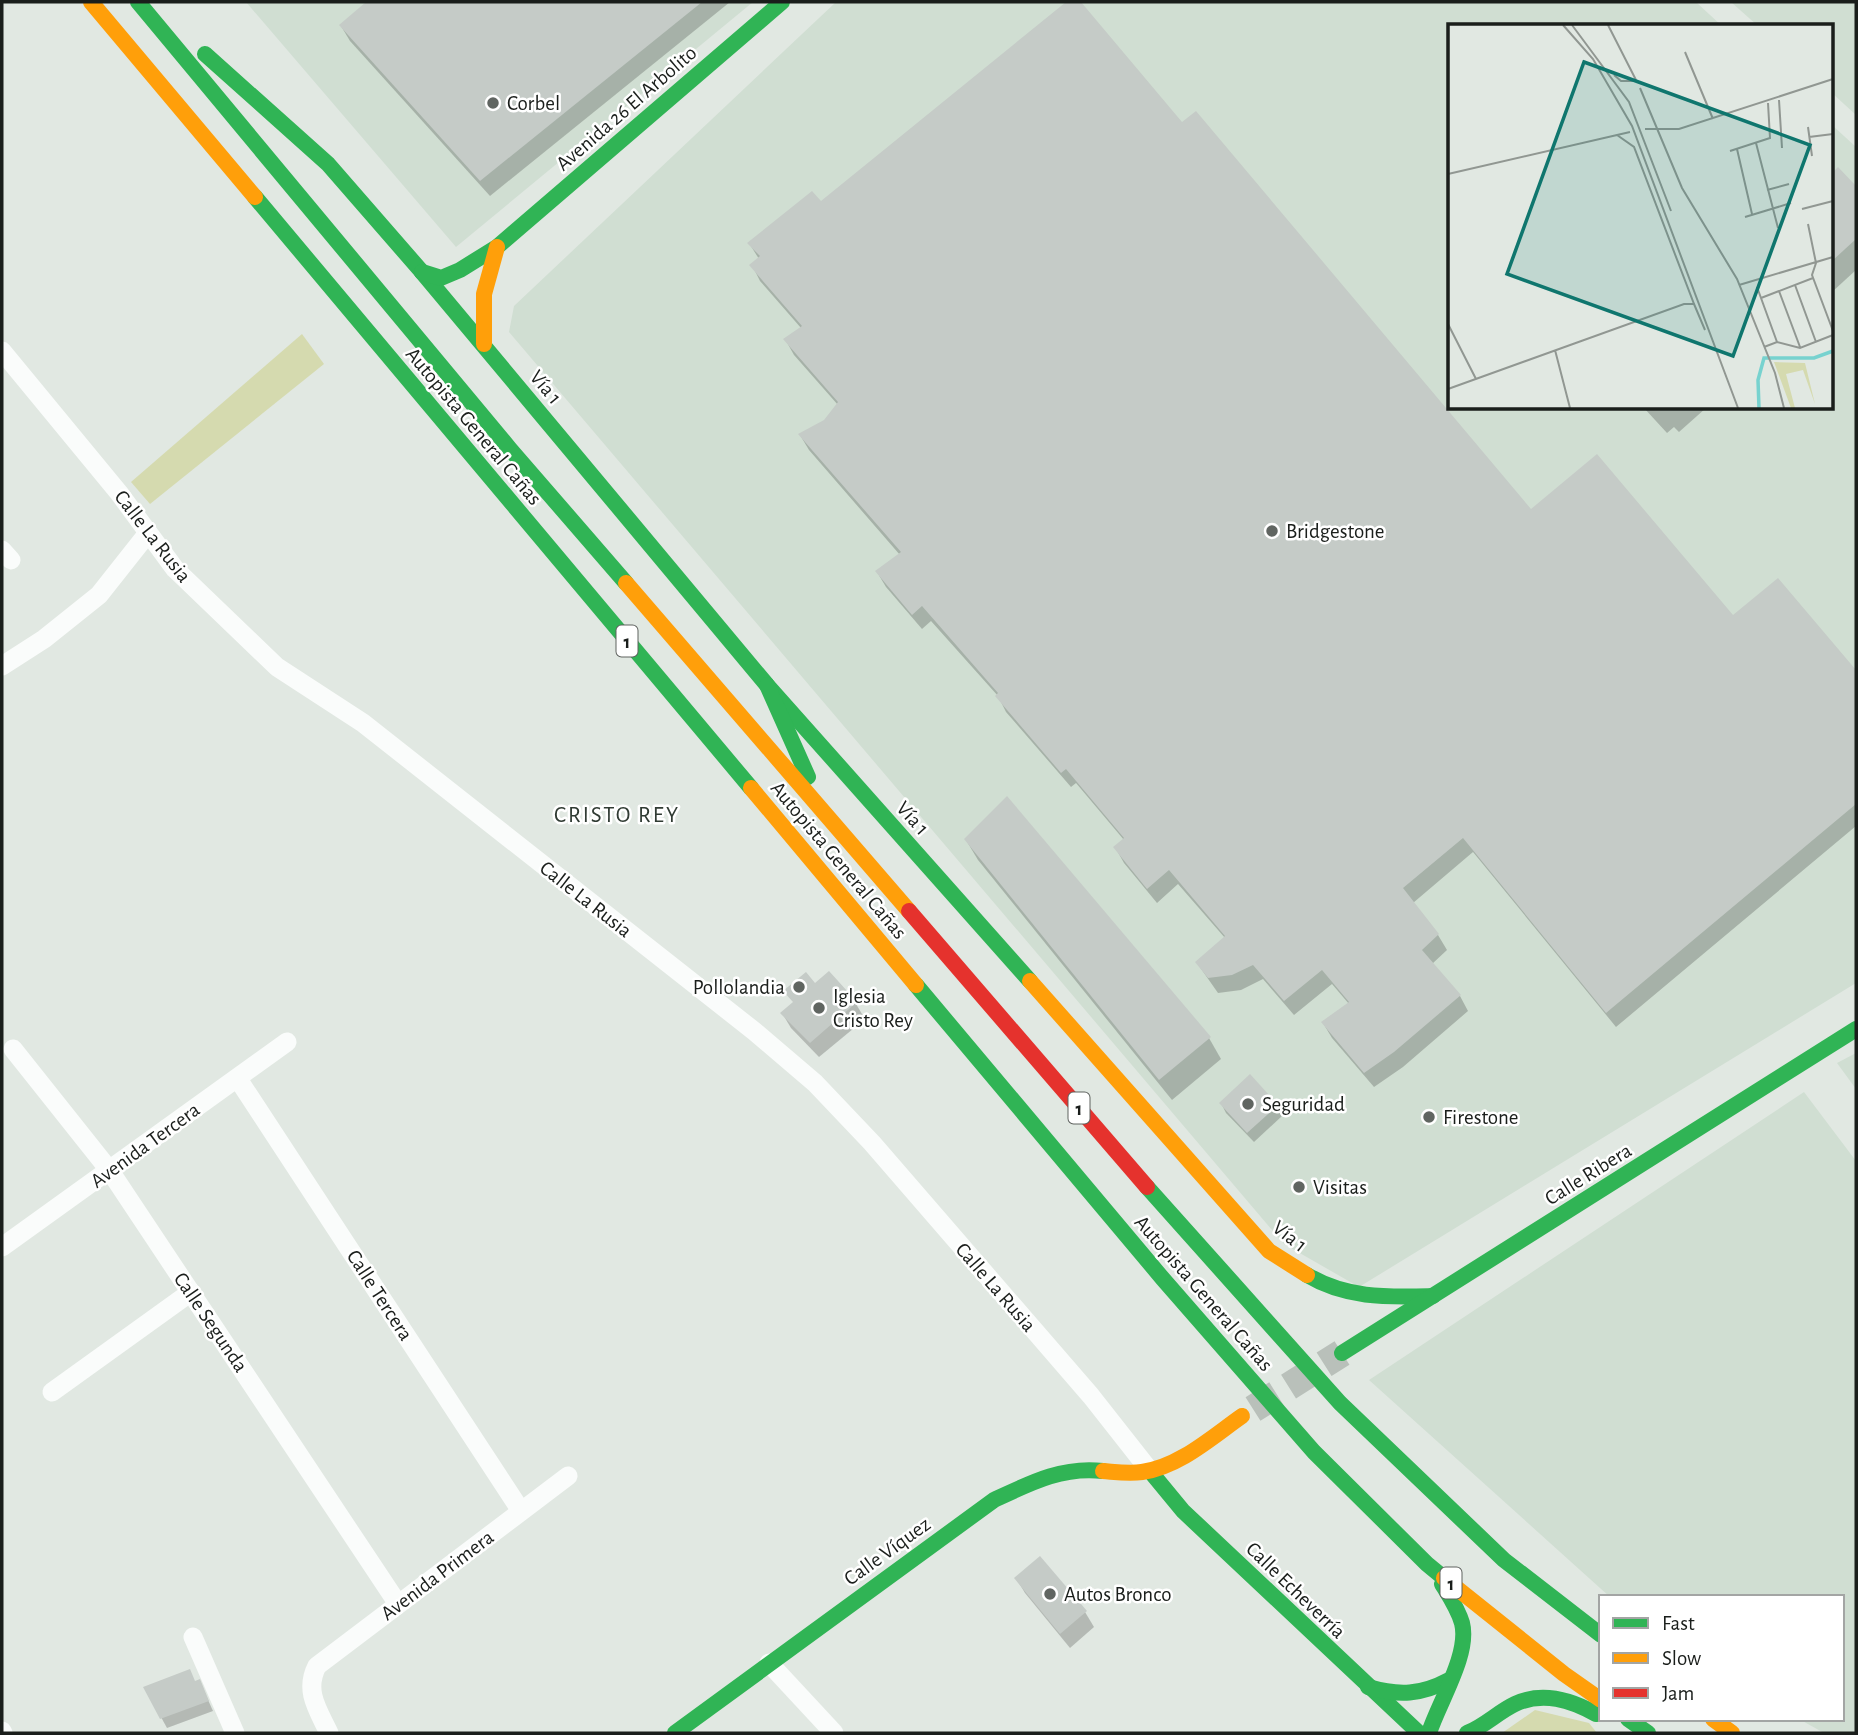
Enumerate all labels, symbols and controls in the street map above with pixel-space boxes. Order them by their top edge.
inset map [1448,24,1834,410]
street label: Avenida 26 El Arbolito [552,42,701,175]
place label: Corbel [507,93,560,114]
marker: Corbel [485,95,501,111]
street label: Autopista General Cañas [402,344,545,509]
street label: Vía 1 [526,366,566,408]
street label: Calle La Rusia [110,486,195,587]
place label: Bridgestone [1286,521,1385,542]
marker: Bridgestone [1264,523,1280,539]
road number: 1 [616,626,638,656]
street label: Autopista General Cañas [767,778,910,943]
street label: Vía 1 [892,797,933,839]
district label: CRISTO REY [554,804,680,827]
street label: Calle La Rusia [536,857,636,942]
place label: Pollolandia [693,977,785,998]
marker: Pollolandia [791,979,807,995]
place label: Iglesia Cristo Rey [833,986,913,1031]
marker: Iglesia Cristo Rey [811,1000,827,1016]
road number: 1 [1068,1092,1090,1124]
place label: Seguridad [1262,1094,1345,1115]
marker: Seguridad [1240,1096,1256,1112]
street label: Avenida Tercera [87,1099,204,1192]
place label: Firestone [1443,1107,1518,1128]
marker: Firestone [1421,1109,1437,1125]
street label: Calle Ribera [1541,1139,1635,1209]
place label: Visitas [1313,1177,1367,1198]
marker: Visitas [1291,1179,1307,1195]
street label: Autopista General Cañas [1131,1212,1277,1375]
street label: Vía 1 [1269,1217,1311,1256]
street label: Calle La Rusia [951,1239,1040,1336]
street label: Calle Tercera [343,1246,417,1345]
street label: Calle Segunda [170,1269,252,1376]
street label: Calle Víquez [840,1513,934,1590]
street label: Avenida Primera [377,1526,498,1624]
street label: Calle Echeverría [1242,1538,1350,1643]
road number: 1 [1440,1568,1462,1598]
place label: Autos Bronco [1064,1584,1172,1605]
marker: Autos Bronco [1042,1586,1058,1602]
legend [1599,1595,1844,1721]
text: Fast [1662,1613,1695,1634]
text: Slow [1662,1648,1701,1669]
text: Jam [1662,1683,1694,1704]

